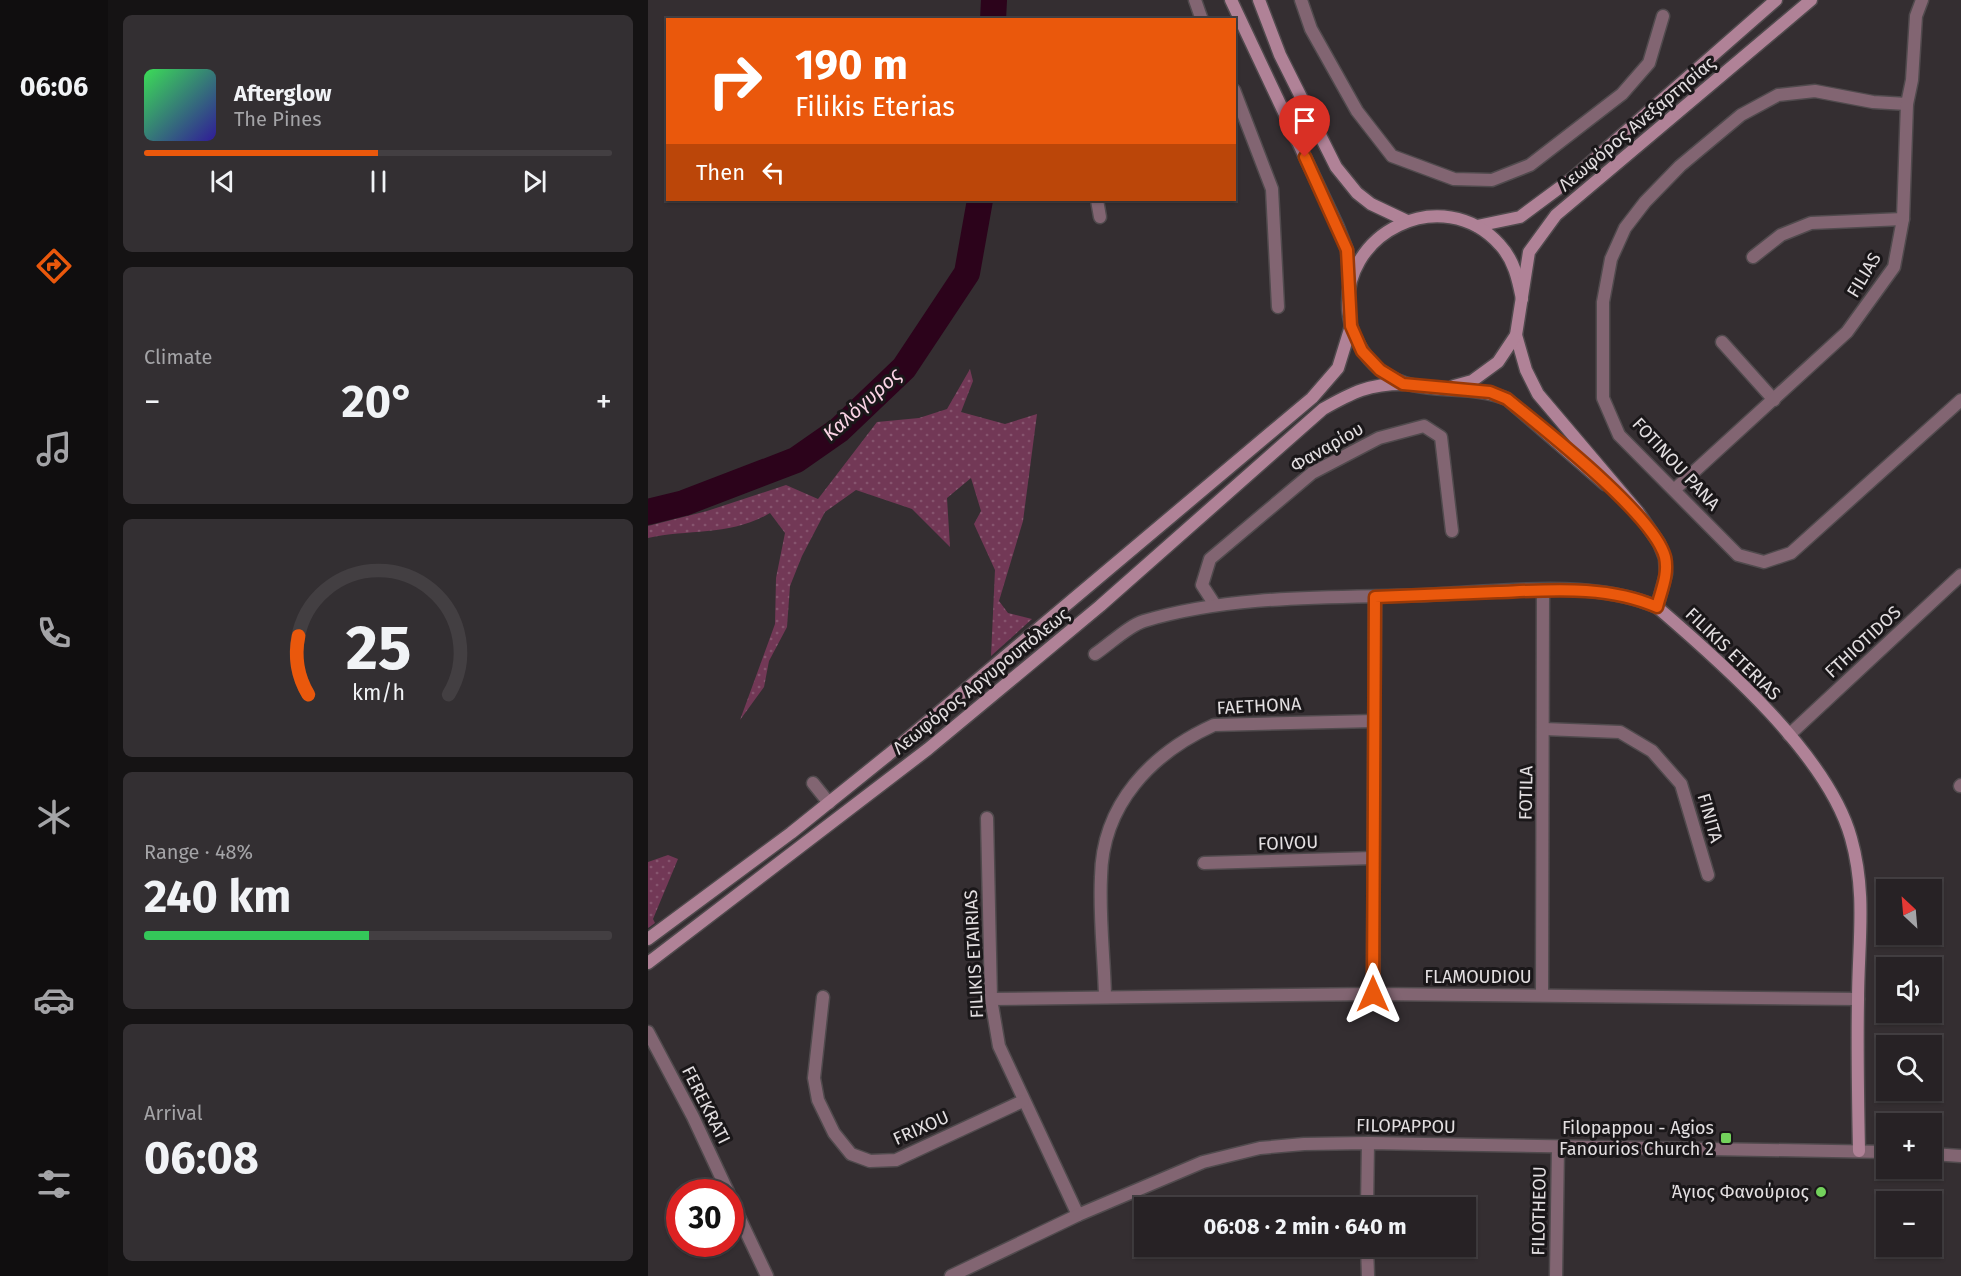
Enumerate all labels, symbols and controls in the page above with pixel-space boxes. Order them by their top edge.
text: 190 m [795,40,908,90]
icon: right [696,42,774,120]
street label: Λεωφόρος Ανεξαρτησίας [1554,51,1720,196]
text: 06:06 [20,71,88,103]
text: Afterglow [234,80,331,107]
text: Filikis Eterias [795,91,955,123]
pin [1279,95,1330,157]
icon: arrive [1288,104,1321,137]
text: The Pines [234,107,321,131]
icon: left [757,156,790,189]
text: Then [696,159,745,186]
icon: previous [206,165,239,198]
icon: pause [362,165,395,198]
icon: next [518,165,551,198]
icon: directions [33,245,75,287]
street label: FILIAS [1842,248,1886,301]
text: Climate [144,345,212,369]
water label: Καλόγυρος [818,362,907,445]
text: 20° [341,375,415,429]
text: − [144,382,161,422]
text: + [596,382,612,422]
street label: FOTINOU PANA [1627,413,1725,515]
street label: Φαναρίου [1286,417,1368,477]
icon: music [33,428,75,470]
street label: FTHIOTIDOS [1820,601,1906,683]
street label: Λεωφόρος Αργυρουπόλεως [888,603,1074,759]
street label: FILIKIS ETERIAS [1681,603,1785,705]
text: 25 [345,611,411,686]
icon: phone [33,612,75,654]
text: km/h [351,680,405,706]
street label: FAETHONA [1216,693,1302,719]
street label: FOTILA [1515,765,1537,820]
street label: FINITA [1692,791,1728,846]
icon: climate [33,796,75,838]
street label: FOIVOU [1257,831,1319,855]
text: Range · 48% [144,840,253,864]
text: 240 km [144,870,291,924]
north arrow [1876,879,1942,945]
map controls [1876,879,1942,1257]
street label: FILIKIS ETAIRIAS [960,889,988,1019]
button: sound [1876,957,1942,1023]
position arrow [1341,962,1405,1026]
street label: FLAMOUDIOU [1424,966,1532,988]
icon: car [33,979,75,1021]
button: search [1876,1035,1942,1101]
street label: FEREKRATI [677,1062,735,1148]
text: Arrival [144,1101,203,1125]
street label: FRIXOU [890,1106,952,1150]
button: + [1876,1113,1942,1179]
street label: FILOPAPPOU [1356,1114,1456,1138]
place label: Filopappou - Agios Fanourios Church 2 [1559,1117,1714,1160]
text: 06:08 [144,1131,259,1185]
marker: Filopappou - Agios Fanourios Church 2 [1719,1131,1733,1145]
icon: filters [33,1163,75,1205]
street label: FILOTHEOU [1527,1166,1551,1256]
speed limit sign: 30 [666,1179,744,1257]
place label: Άγιος Φανούριος [1672,1181,1810,1203]
marker: Άγιος Φανούριος [1814,1185,1828,1199]
button: − [1876,1191,1942,1257]
text: 06:08 · 2 min · 640 m [1203,1213,1407,1240]

